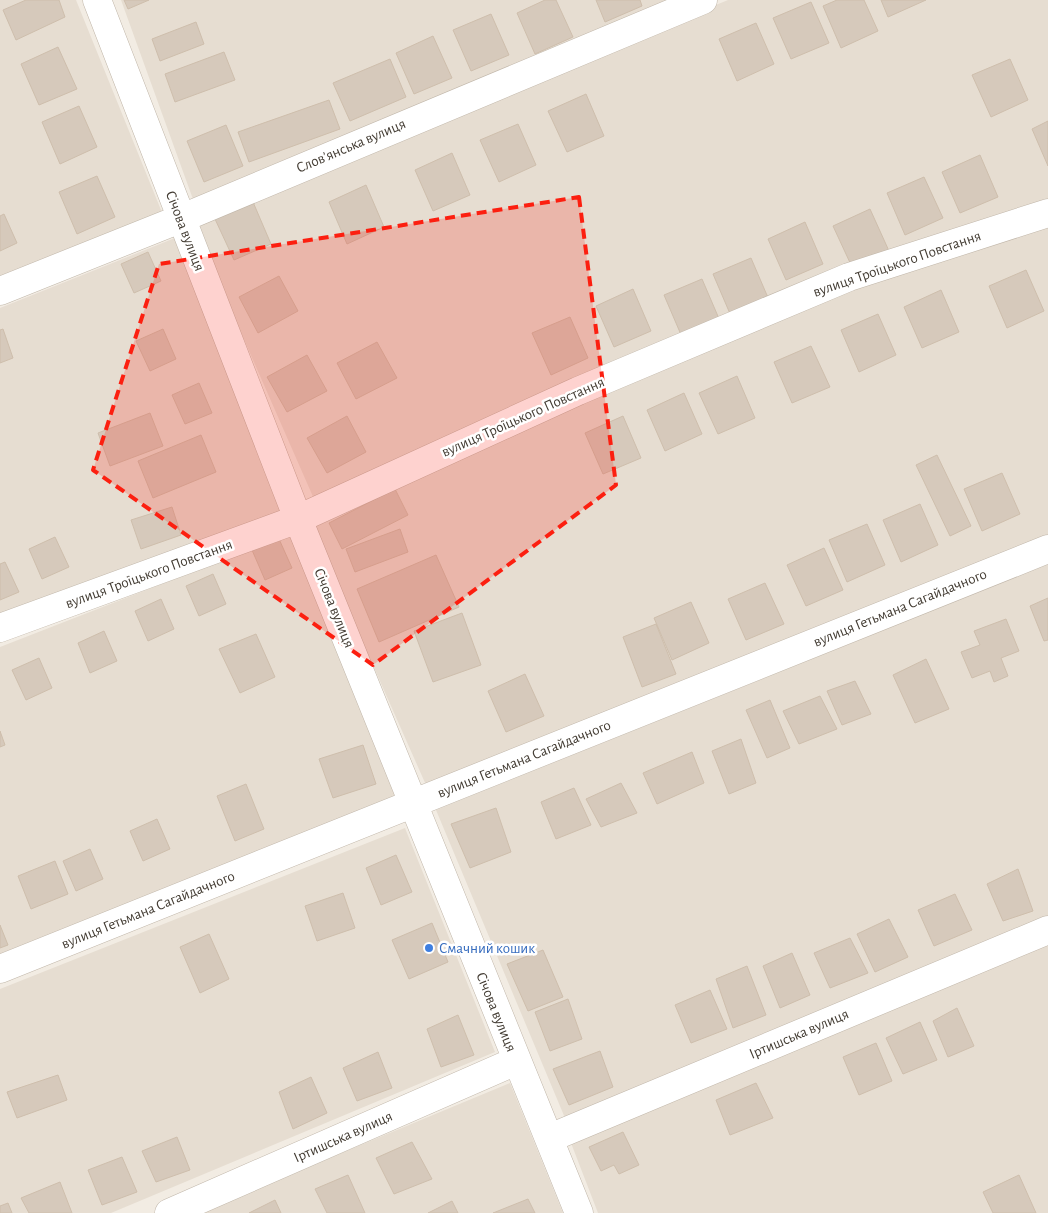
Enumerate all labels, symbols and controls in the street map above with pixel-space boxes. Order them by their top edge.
street label: Словʼянська вулиця [294,116,408,176]
street label: Січова вулиця [163,189,207,273]
street label: вулиця Троїцького Повстання [811,228,983,300]
street label: вулиця Троїцького Повстання [439,374,607,460]
street label: вулиця Троїцького Повстання [63,537,235,611]
street label: Січова вулиця [311,566,357,650]
street label: вулиця Гетьмана Сагайдачного [811,566,989,650]
street label: вулиця Гетьмана Сагайдачного [435,717,613,801]
street label: вулиця Гетьмана Сагайдачного [59,868,237,952]
place label: Смачний кошик [439,941,535,956]
marker: Смачний кошик [423,942,435,954]
street label: Січова вулиця [473,970,519,1054]
street label: Іртишська вулиця [747,1006,851,1062]
street label: Іртишська вулиця [291,1108,395,1166]

